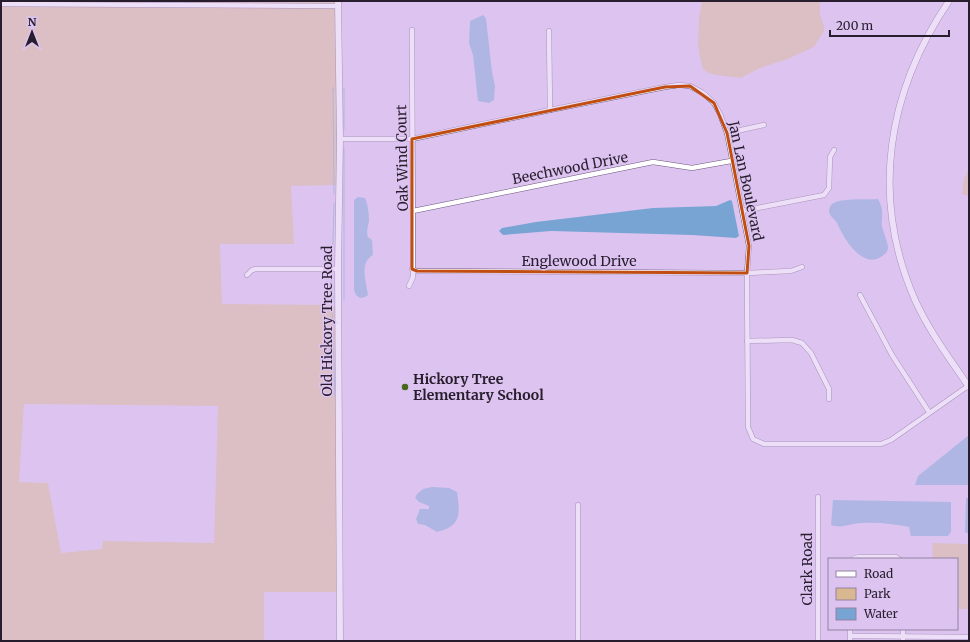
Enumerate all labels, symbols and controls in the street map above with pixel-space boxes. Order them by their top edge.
north arrow [12,12,52,52]
scale bar [830,12,949,38]
text: N [28,15,37,29]
text: 200 m [836,18,873,33]
street label: Oak Wind Court [392,104,412,212]
street label: Jan Lan Boulevard [724,118,768,243]
street label: Beechwood Drive [511,148,629,188]
street label: Old Hickory Tree Road [318,245,336,397]
street label: Englewood Drive [521,252,637,270]
place label: Hickory Tree Elementary School [413,370,544,404]
marker: Hickory Tree Elementary School [400,382,410,392]
street label: Clark Road [798,532,816,606]
legend [828,558,958,630]
text: Road [864,566,893,581]
text: Park [864,586,891,601]
text: Water [863,606,899,621]

